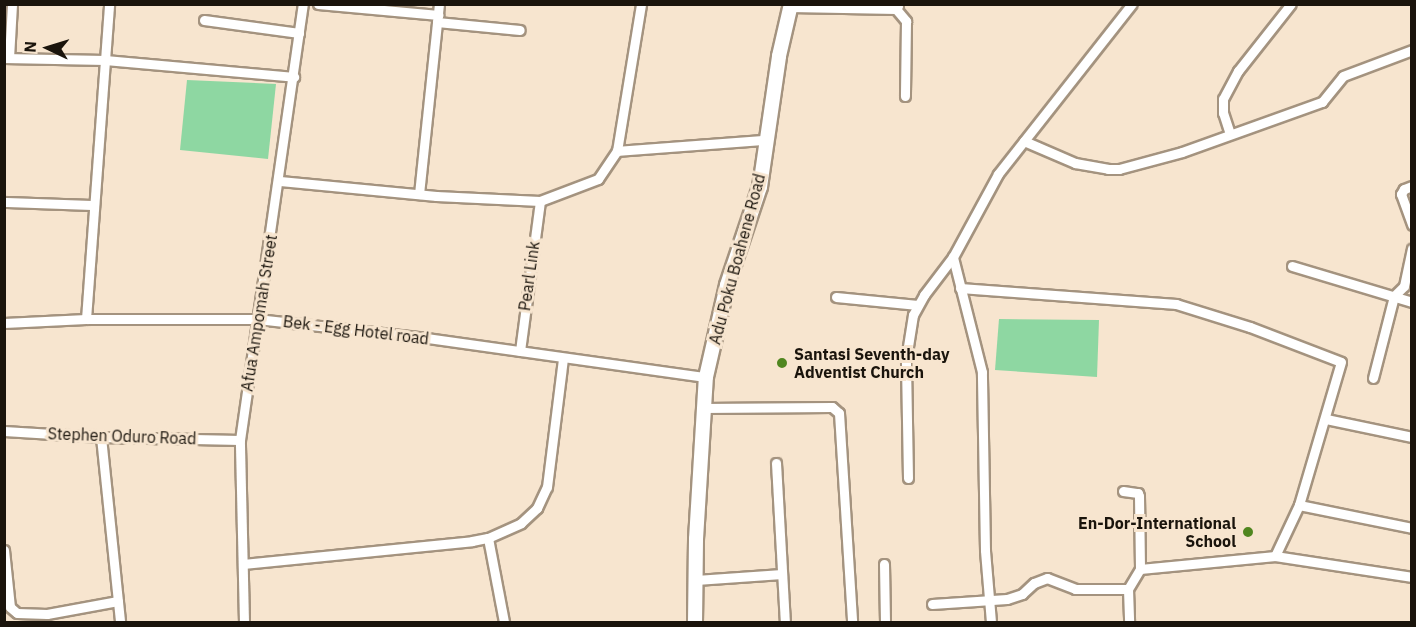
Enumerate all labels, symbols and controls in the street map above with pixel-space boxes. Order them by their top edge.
north arrow [18,18,78,78]
text: N [20,40,40,53]
street label: Adu Poku Boahene Road [705,171,769,347]
street label: Afua Ampomah Street [237,233,281,393]
street label: Pearl Link [515,240,543,312]
street label: Bek - Egg Hotel road [282,312,430,348]
place label: Santasi Seventh-day Adventist Church [794,344,950,382]
marker: Santasi Seventh-day Adventist Church [775,356,789,370]
street label: Stephen Oduro Road [47,424,197,448]
place label: En-Dor-International School [1078,513,1236,551]
marker: En-Dor-International School [1241,525,1255,539]

